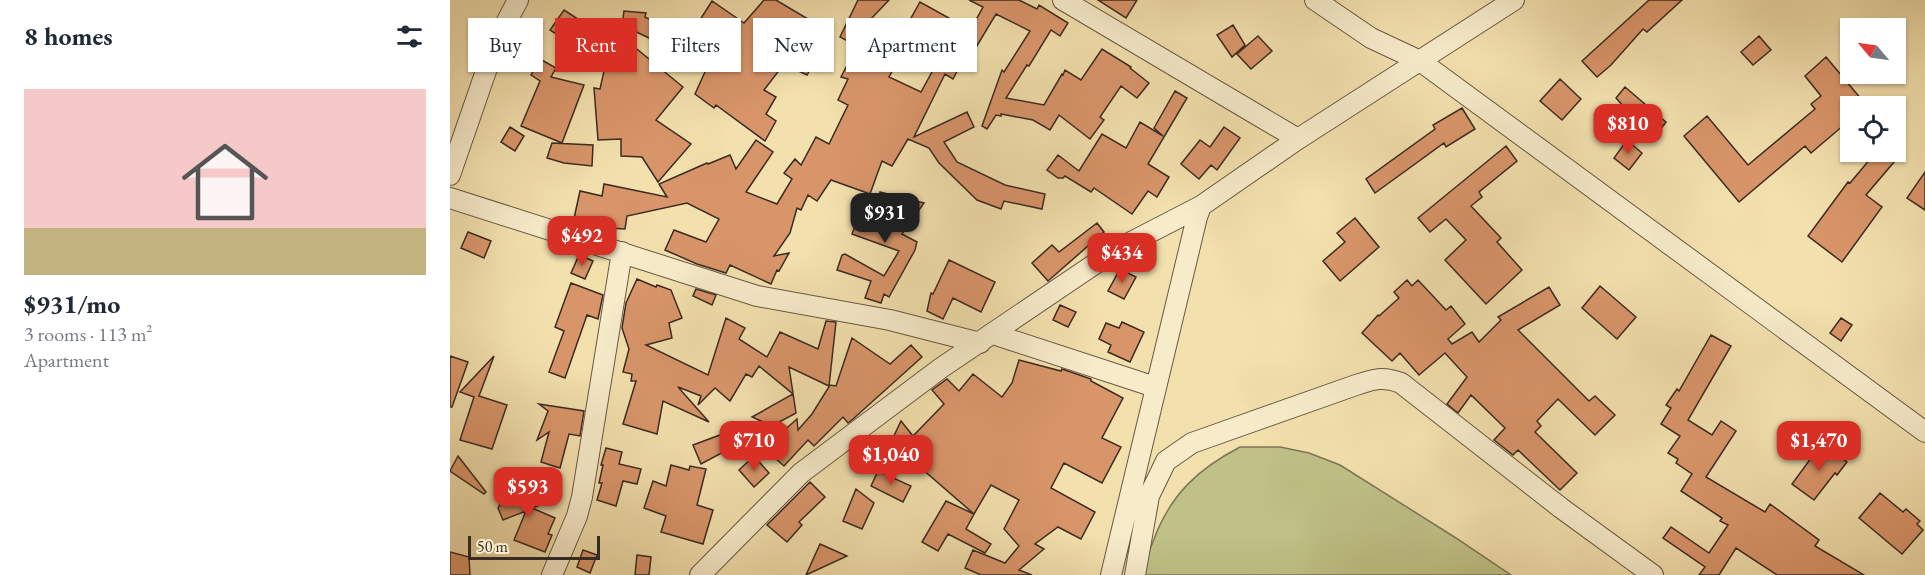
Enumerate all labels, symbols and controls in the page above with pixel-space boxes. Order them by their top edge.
chip: Buy [468,18,543,72]
chip: Rent [555,18,637,72]
chip: Filters [649,18,741,72]
chip: New [753,18,834,72]
chip: Apartment [846,18,977,72]
north arrow [1840,18,1906,84]
map controls [1840,18,1906,162]
text: 8 homes [24,19,113,53]
icon: filters [393,20,426,53]
button: locate [1840,96,1906,162]
pin: $810 [1592,104,1664,155]
text: $810 [1608,110,1648,136]
icon: home [171,128,279,236]
pin: $931 [849,193,921,244]
text: $931 [865,199,905,225]
pin: $492 [546,216,618,267]
text: $492 [562,222,602,248]
pin: $434 [1086,233,1158,284]
text: $434 [1102,239,1142,265]
text: $931/mo [24,287,120,321]
text: 3 rooms · 113 m² [24,321,152,347]
text: Apartment [24,347,109,373]
pin: $710 [718,421,790,472]
pin: $1,470 [1770,421,1868,472]
text: $710 [734,427,774,453]
text: $1,470 [1791,427,1847,453]
pin: $1,040 [842,435,940,486]
text: $1,040 [863,441,919,467]
pin: $593 [492,467,564,518]
text: $593 [508,473,548,499]
scale bar [468,533,600,560]
text: 50 m [477,536,508,557]

